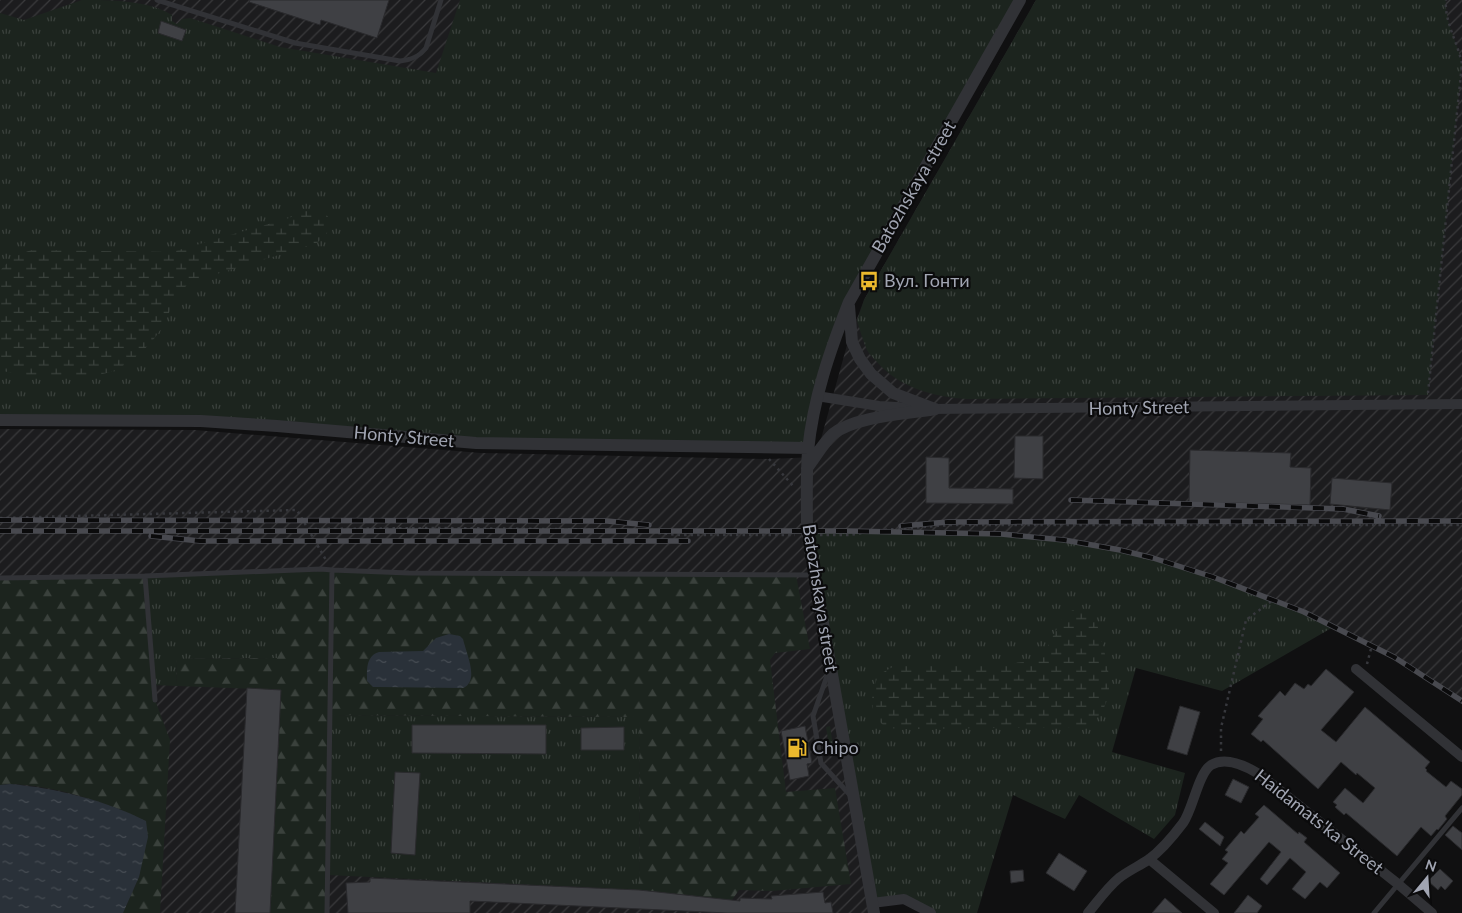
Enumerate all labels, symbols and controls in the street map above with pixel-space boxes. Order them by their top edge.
street label: Batozhskaya street [866,116,960,257]
place label: Вул. Гонти [884,269,970,291]
bus stop icon: Вул. Гонти [858,270,880,292]
street label: Honty Street [1088,395,1190,419]
street label: Honty Street [353,421,456,451]
street label: Batozhskaya street [798,522,844,674]
place label: Chipo [812,736,859,758]
fuel station icon: Chipo [786,737,808,759]
street label: Haidamats'ka Street [1251,764,1389,879]
north arrow [1402,853,1452,903]
text: N [1423,855,1439,875]

